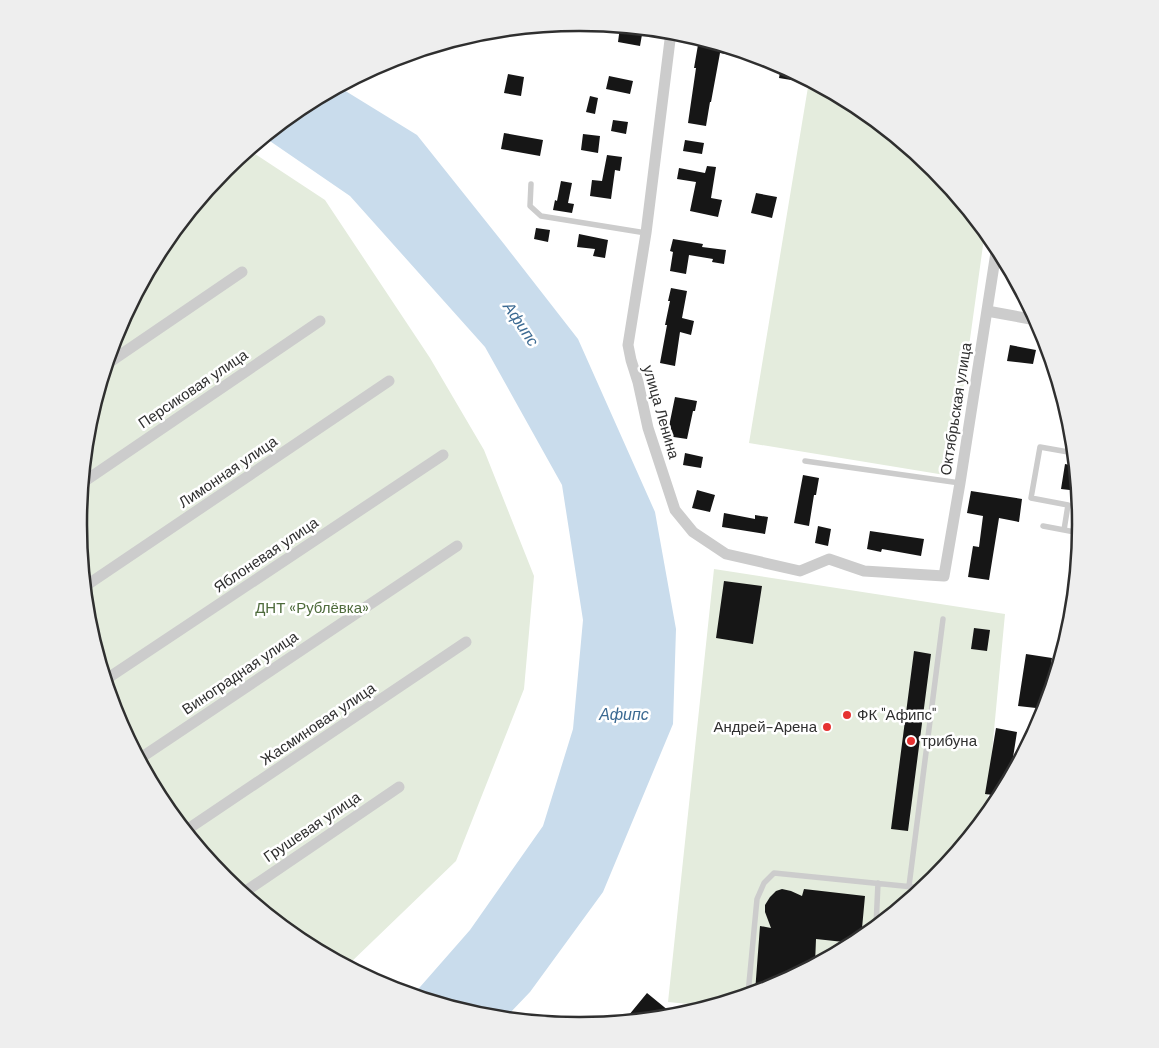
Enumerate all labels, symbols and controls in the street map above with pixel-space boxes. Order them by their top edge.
water label: Афипс [498,297,544,350]
street label: Октябрьская улица [936,341,976,477]
street label: Персиковая улица [134,345,252,433]
street label: улица Ленина [638,363,684,462]
street label: Лимонная улица [175,431,282,512]
street label: Яблоневая улица [210,512,323,597]
park label: ДНТ «Рублёвка» [255,598,369,618]
street label: Виноградная улица [178,626,302,719]
street label: Жасминовая улица [257,678,380,770]
water label: Афипс [598,704,649,725]
place label: ФК "Афипс" [857,705,936,725]
marker: ФК "Афипс" [841,709,853,721]
place label: Андрей-Арена [713,717,818,737]
marker: Андрей-Арена [821,721,833,733]
place label: трибуна [921,731,978,751]
marker: трибуна [905,735,917,747]
street label: Грушевая улица [260,787,365,867]

